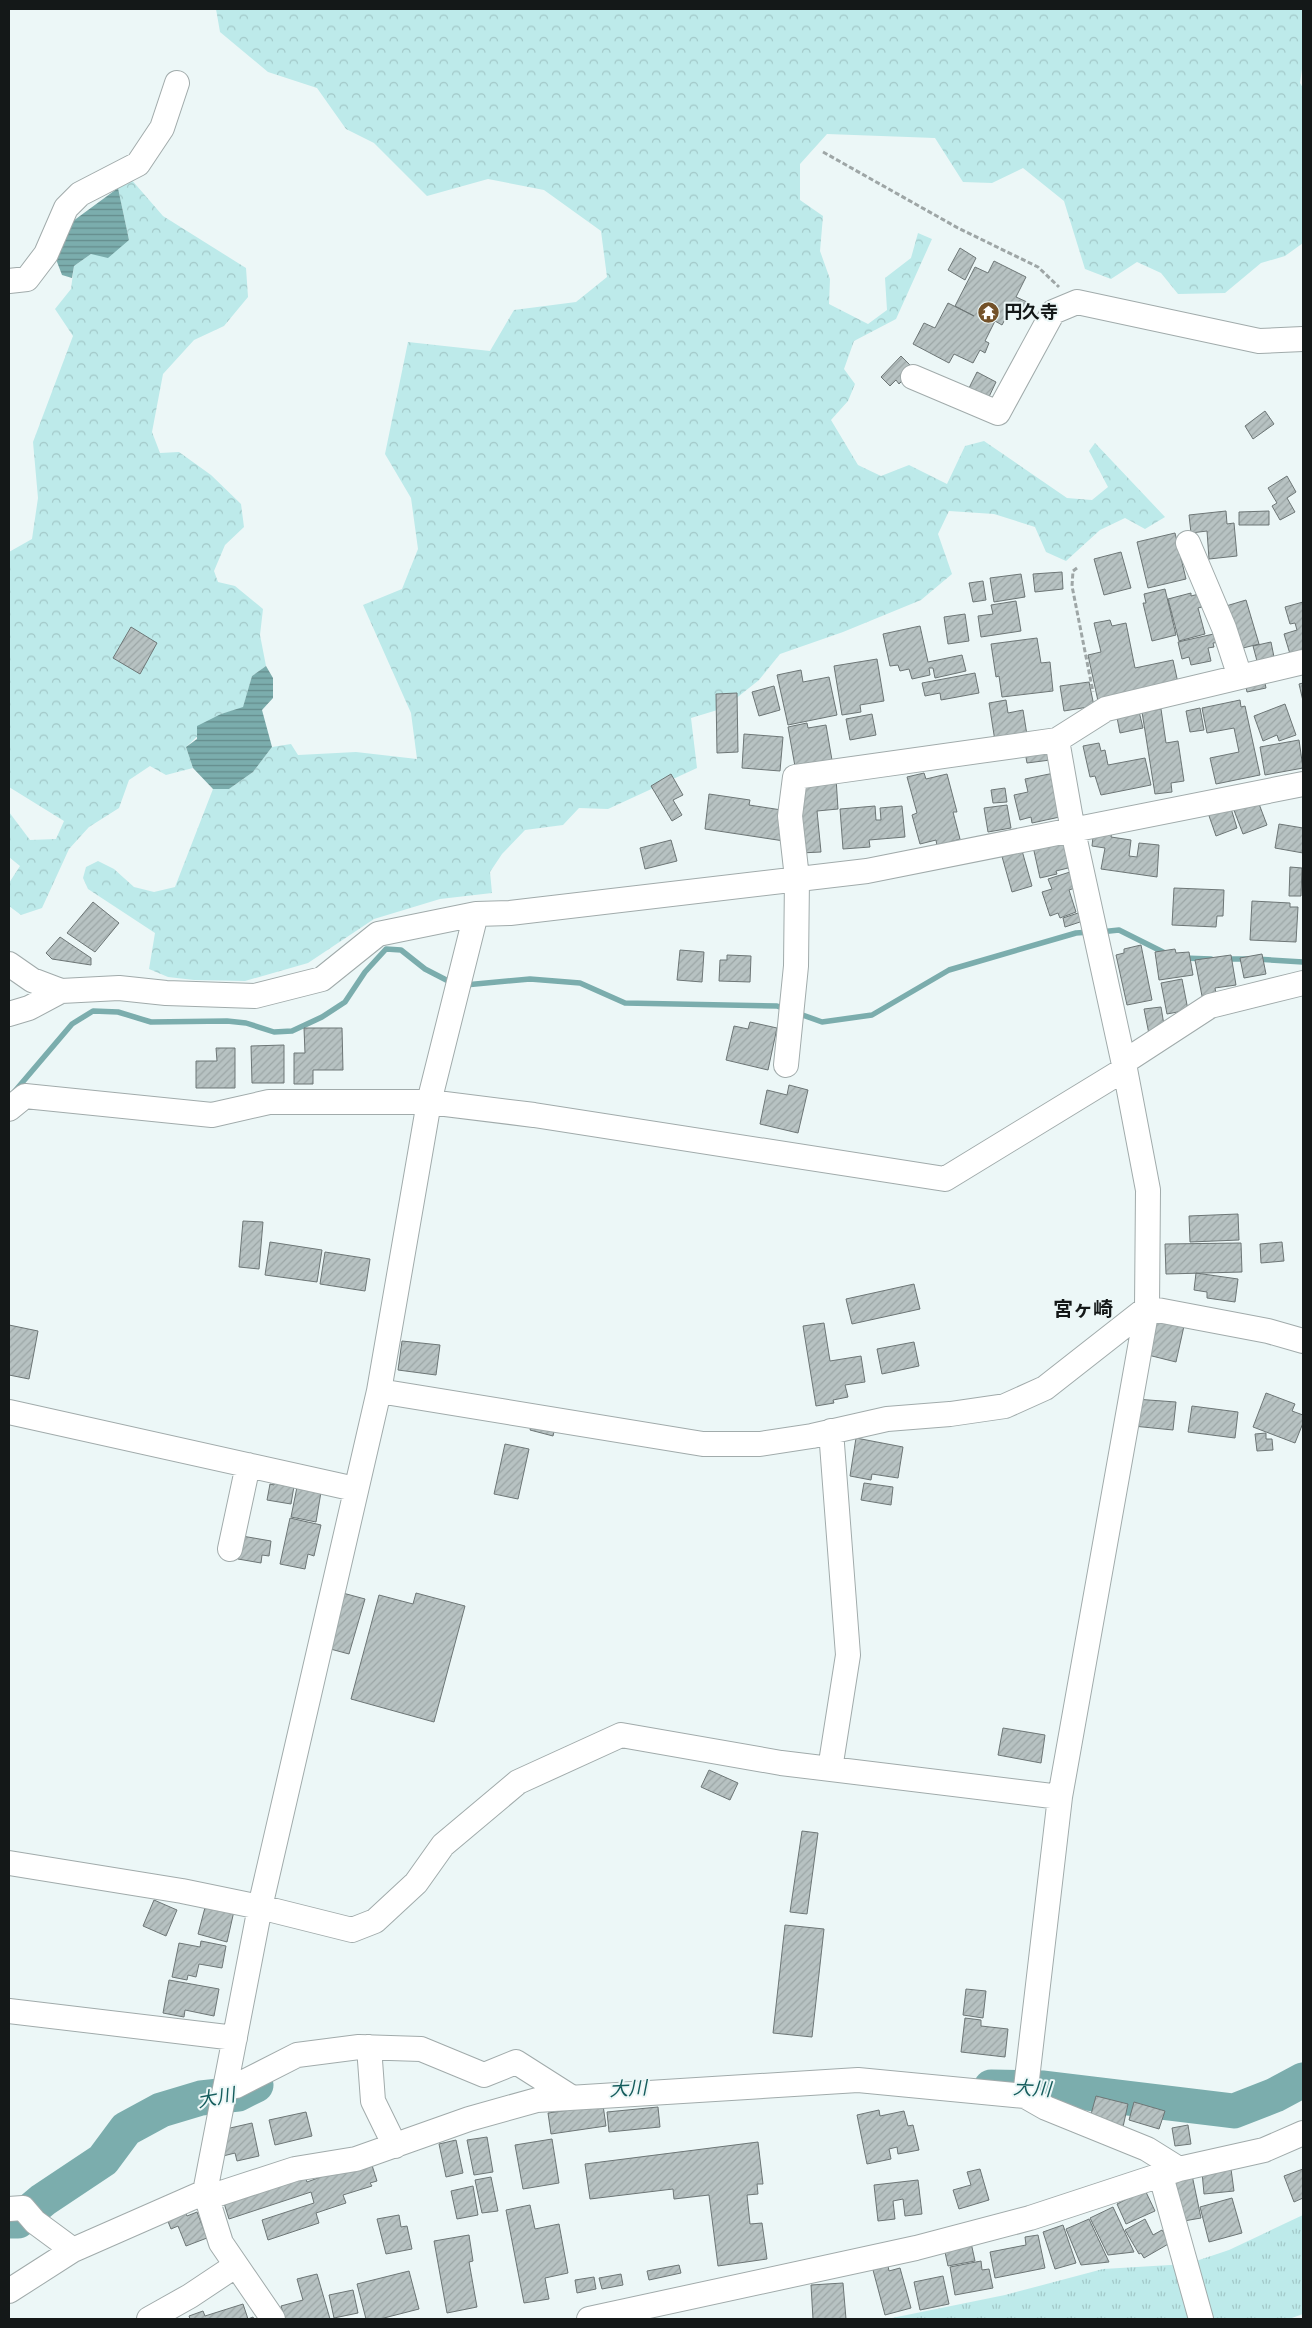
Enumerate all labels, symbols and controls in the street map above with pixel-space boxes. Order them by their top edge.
temple icon: 円久寺 [976,300,1000,324]
place label: 円久寺 [1004,301,1058,323]
district label: 宮ヶ崎 [1053,1297,1113,1321]
water label: 大川 [608,2076,650,2101]
water label: 大川 [1012,2076,1054,2101]
water label: 大川 [195,2083,239,2112]

